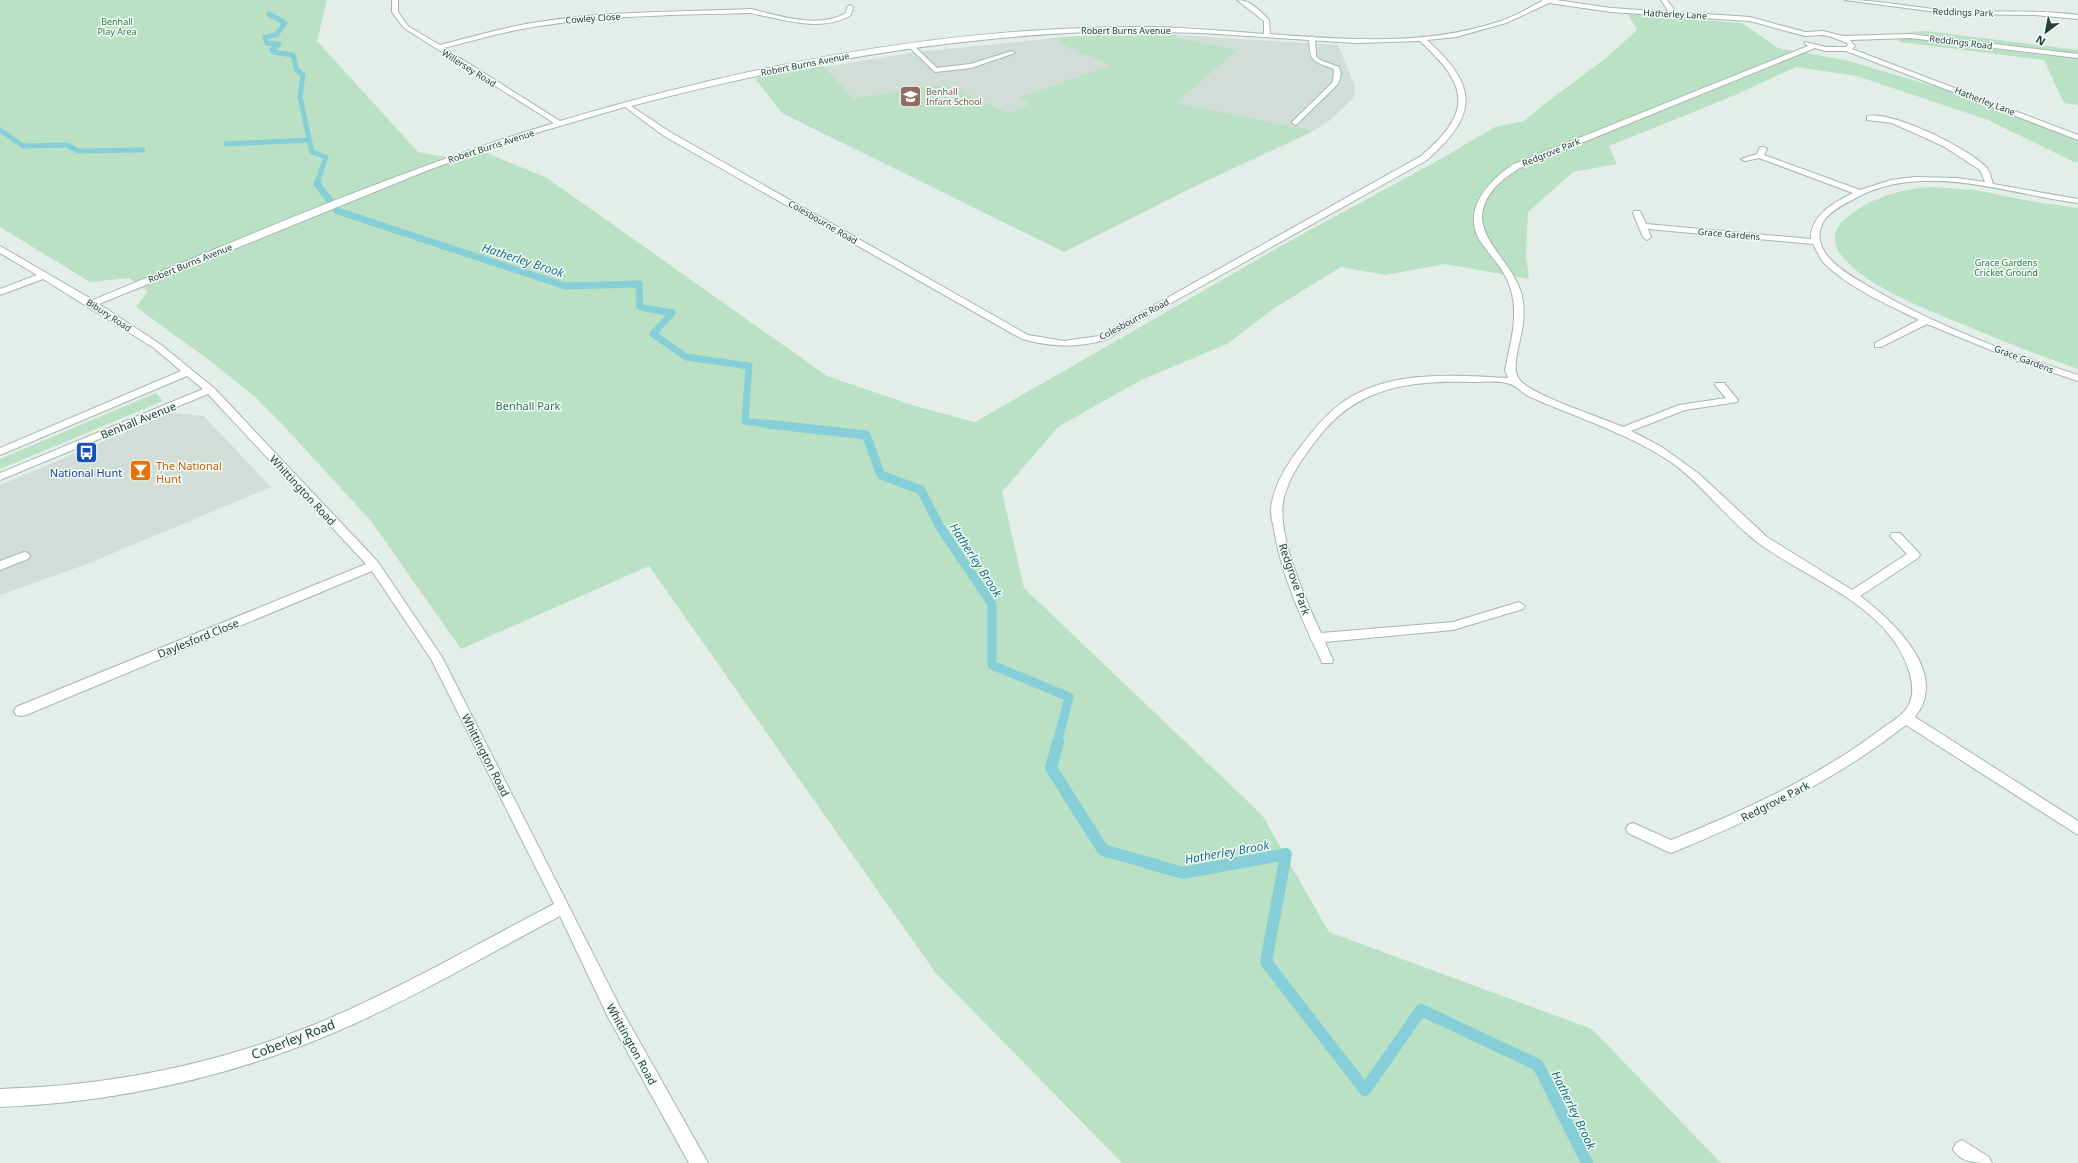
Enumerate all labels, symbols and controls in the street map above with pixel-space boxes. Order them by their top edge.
street label: Reddings Park [1932,4,1994,20]
street label: Hatherley Lane [1643,6,1707,22]
street label: Cowley Close [565,10,621,26]
north arrow [2026,12,2066,52]
park label: Benhall Play Area [97,15,137,38]
street label: Robert Burns Avenue [1081,24,1171,37]
street label: Reddings Road [1929,32,1993,52]
text: N [2033,32,2048,50]
street label: Willersey Road [439,46,499,90]
street label: Robert Burns Avenue [760,49,850,79]
school or university icon: Benhall Infant School [898,83,924,109]
street label: Hatherley Lane [1953,83,2017,119]
place label: Benhall Infant School [926,85,982,108]
street label: Robert Burns Avenue [446,126,536,166]
street label: Redgrove Park [1520,134,1582,170]
street label: Colesbourne Road [786,197,860,247]
street label: Grace Gardens [1697,225,1761,243]
water label: Hatherley Brook [480,239,567,282]
street label: Robert Burns Avenue [146,240,234,286]
park label: Grace Gardens Cricket Ground [1974,256,2038,279]
street label: Colesbourne Road [1097,295,1171,343]
street label: Bibury Road [84,296,134,334]
street label: Grace Gardens [1992,342,2056,376]
street label: Benhall Avenue [98,398,178,442]
park label: Benhall Park [496,398,561,413]
bus stop icon: National Hunt [73,439,99,465]
street label: Whittington Road [267,452,339,528]
bar icon: The National Hunt [127,458,153,484]
place label: The National Hunt [156,458,222,486]
place label: National Hunt [50,465,122,480]
water label: Hatherley Brook [946,520,1007,601]
street label: Redgrove Park [1276,541,1314,617]
street label: Daylesford Close [155,615,241,661]
street label: Whittington Road [459,711,513,799]
street label: Redgrove Park [1738,777,1812,825]
water label: Hatherley Brook [1183,836,1272,868]
street label: Whittington Road [603,1001,661,1087]
street label: Coberley Road [248,1015,338,1063]
water label: Hatherley Brook [1548,1068,1601,1153]

